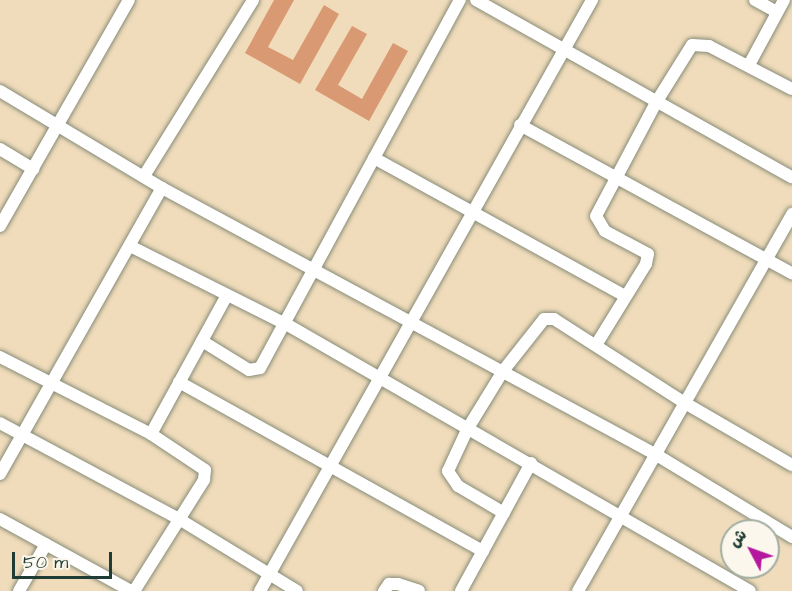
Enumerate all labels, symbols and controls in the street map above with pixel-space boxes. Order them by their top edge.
north arrow [720,519,780,579]
text: ش [724,525,752,552]
scale bar [15,540,116,578]
text: 50 m [23,550,68,575]

